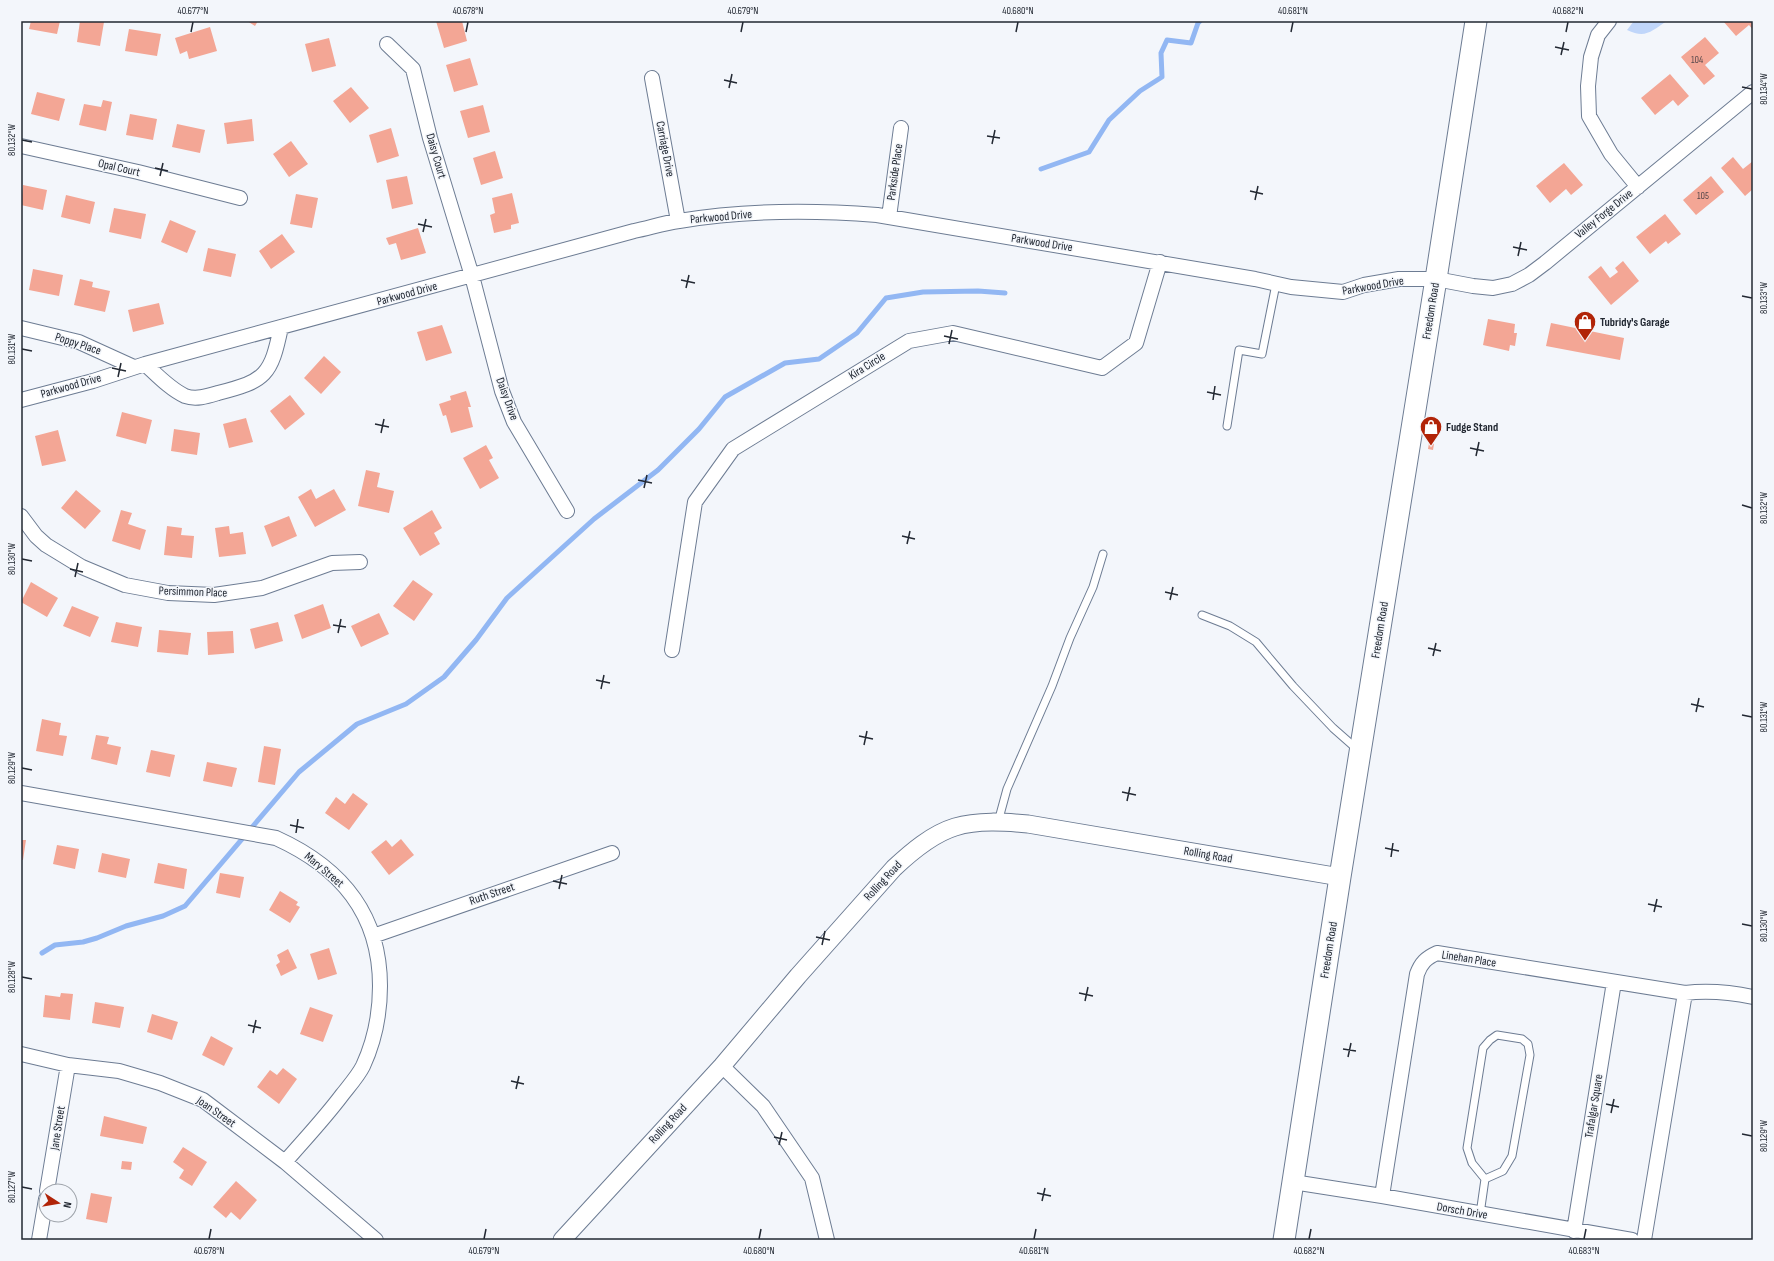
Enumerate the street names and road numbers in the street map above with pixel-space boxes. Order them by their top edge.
street label: Carriage Drive [652,120,678,178]
street label: Daisy Court [422,132,450,181]
street label: Parkside Place [884,142,906,201]
street label: Opal Court [97,156,142,180]
street label: Valley Forge Drive [1572,186,1636,242]
street label: Parkwood Drive [689,207,753,227]
street label: Parkwood Drive [1010,231,1074,255]
street label: Parkwood Drive [1341,273,1405,299]
street label: Parkwood Drive [375,279,439,309]
street label: Freedom Road [1419,282,1443,340]
street label: Poppy Place [53,329,103,359]
street label: Kira Circle [846,349,888,383]
street label: Parkwood Drive [39,370,103,402]
street label: Daisy Drive [492,376,522,423]
street label: Persimmon Place [158,583,228,601]
street label: Freedom Road [1368,601,1392,659]
street label: Rolling Road [1182,843,1234,867]
street label: Mary Street [301,849,347,891]
street label: Rolling Road [861,858,905,904]
street label: Ruth Street [468,879,517,909]
street label: Freedom Road [1317,921,1341,979]
street label: Linehan Place [1441,947,1497,971]
street label: Trafalgar Square [1582,1073,1606,1139]
street label: Joan Street [193,1093,239,1131]
street label: Rolling Road [646,1101,690,1147]
street label: Jane Street [47,1105,69,1152]
street label: Dorsch Drive [1435,1199,1489,1223]

